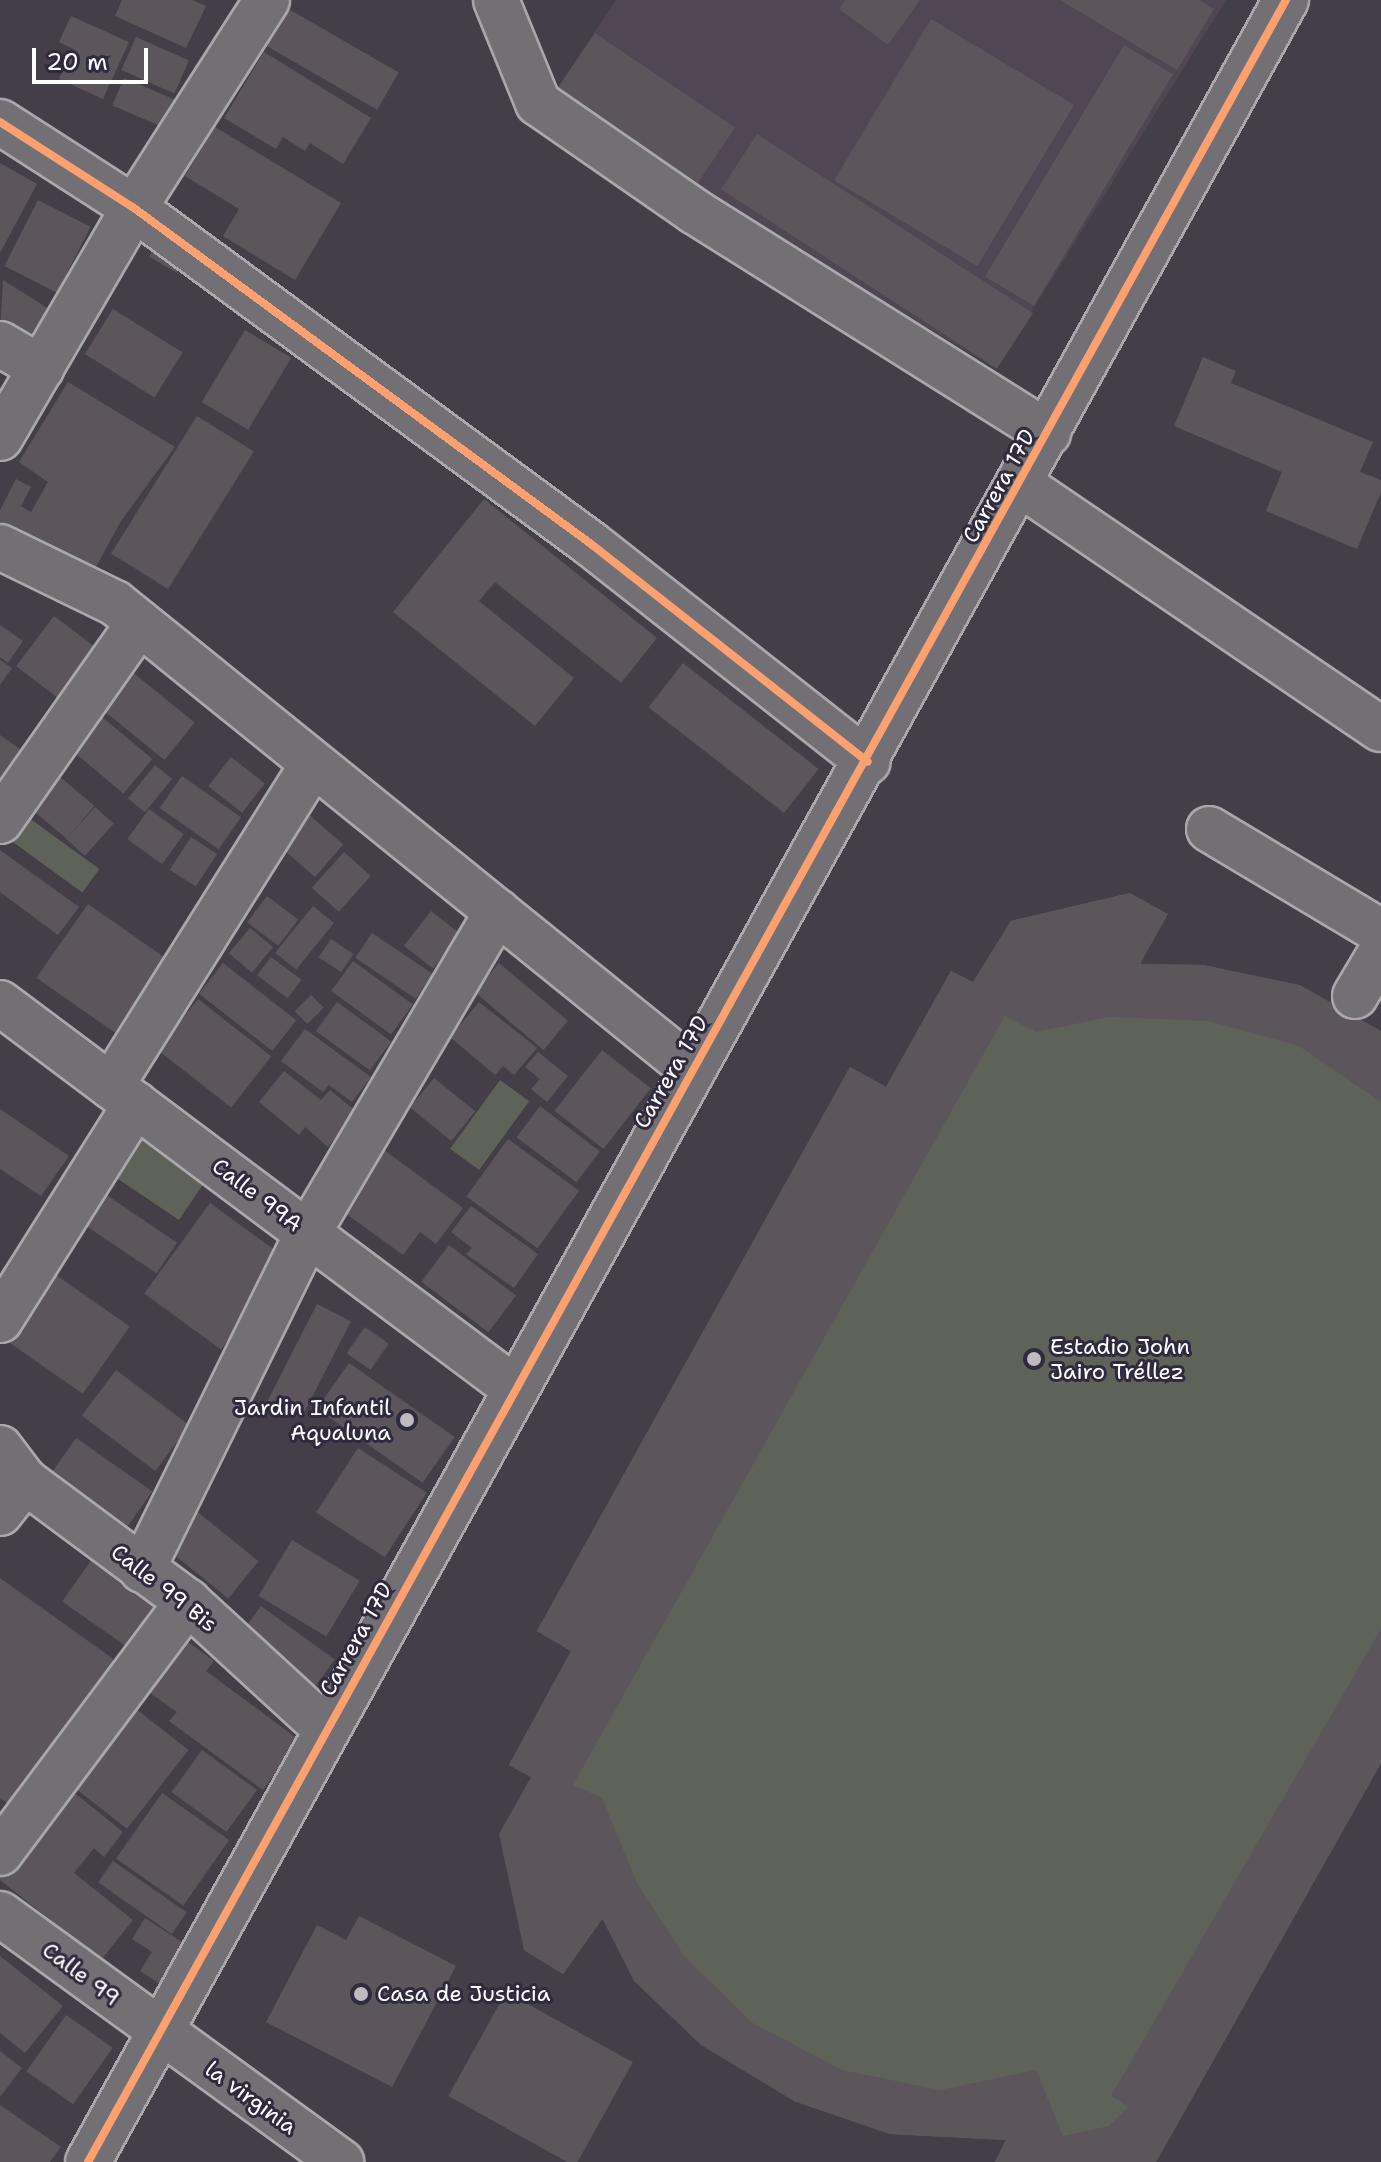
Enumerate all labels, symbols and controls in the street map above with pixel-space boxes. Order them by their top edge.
scale bar [36,32,152,82]
text: 20 m [46,46,108,78]
street label: Carrera 17D [957,425,1041,547]
street label: Carrera 17D [628,1011,714,1133]
street label: Calle 99A [207,1153,307,1237]
place label: Estadio John Jairo Tréllez [1050,1333,1190,1384]
marker: Estadio John Jairo Tréllez [1025,1350,1043,1368]
place label: Jardin Infantil Aqualuna [234,1394,391,1446]
marker: Jardin Infantil Aqualuna [398,1411,416,1429]
street label: Calle 99 Bis [106,1539,222,1637]
street label: Carrera 17D [314,1578,398,1700]
street label: Calle 99 [37,1936,125,2012]
place label: Casa de Justicia [377,1981,550,2007]
marker: Casa de Justicia [352,1985,370,2003]
street label: la virginia [200,2056,302,2140]

